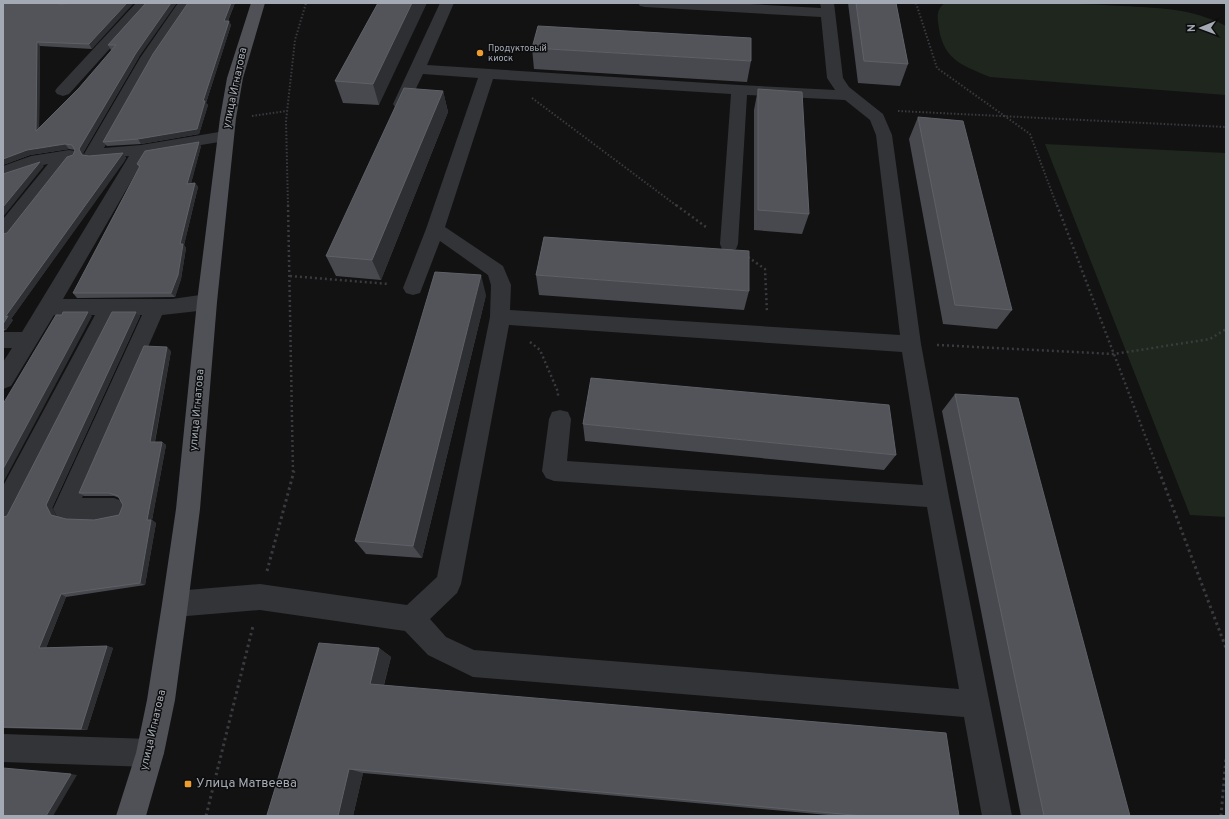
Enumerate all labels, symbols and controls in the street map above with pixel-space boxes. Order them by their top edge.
north arrow [1181,8,1221,48]
text: N [1185,24,1199,32]
place label: Продуктовый киоск [488,43,547,64]
street label: улица Игнатова [220,46,250,130]
marker: Продуктовый киоск [475,48,485,58]
street label: улица Игнатова [186,368,208,452]
street label: улица Игнатова [137,688,169,772]
place label: Улица Матвеева [196,776,297,792]
marker: Улица Матвеева [183,779,193,789]

